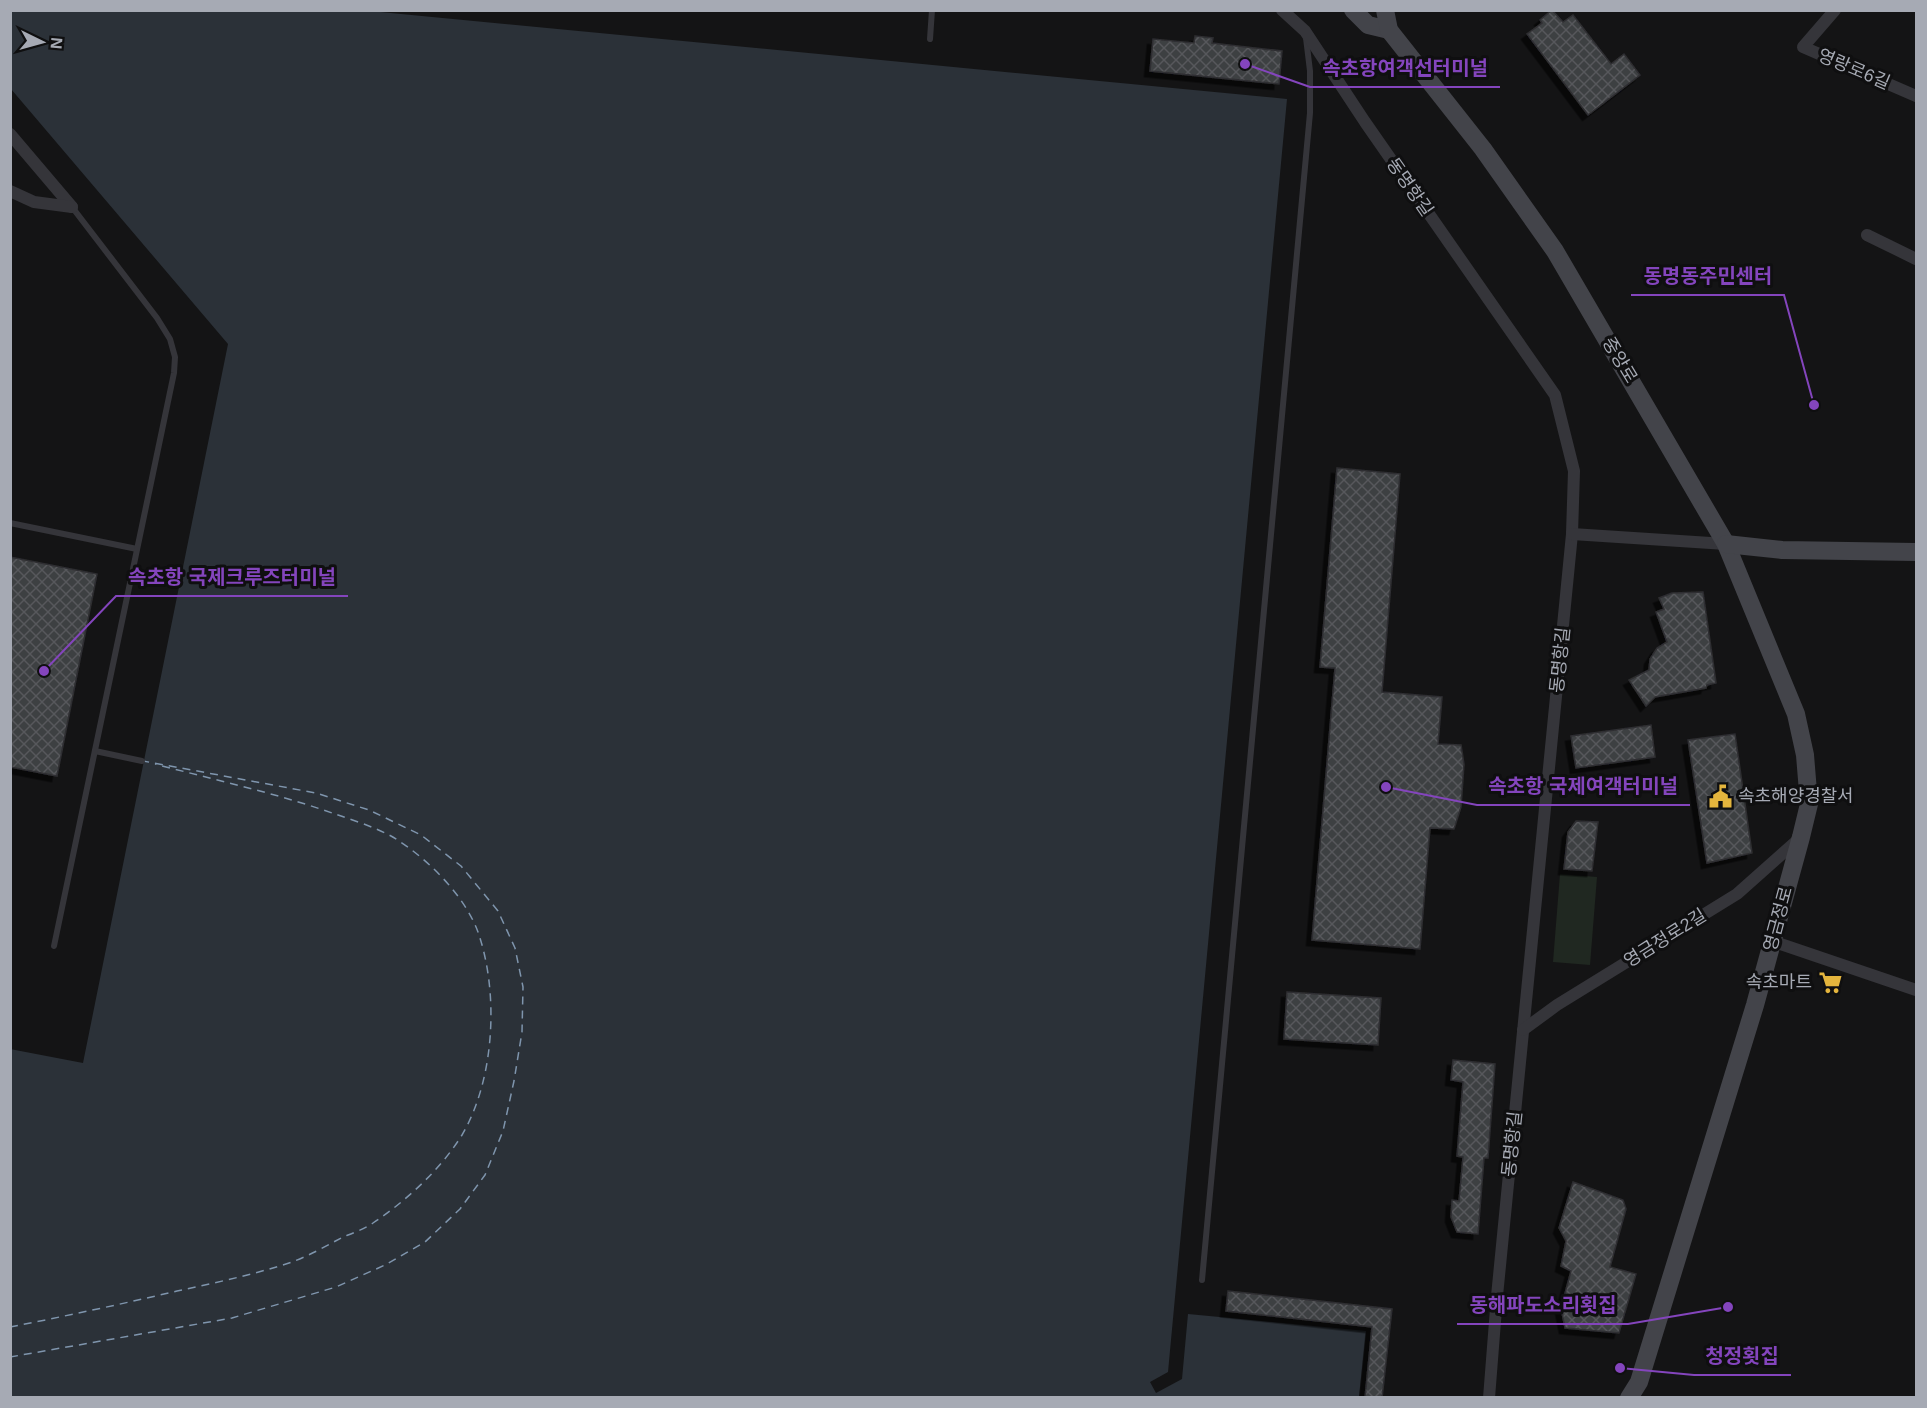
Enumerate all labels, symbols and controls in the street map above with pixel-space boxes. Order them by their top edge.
north arrow [12,12,72,72]
text: N [47,37,65,50]
street label: 영랑로6길 [1815,45,1893,93]
callout: 속초항여객선터미널 [1310,49,1500,87]
text: 속초항여객선터미널 [1322,57,1488,79]
street label: 동명항길 [1383,154,1437,220]
callout: 동명동주민센터 [1631,257,1784,295]
text: 동명동주민센터 [1644,265,1772,287]
street label: 중앙로 [1599,334,1641,386]
callout: 속초항 국제크루즈터미널 [116,558,348,596]
text: 속초항 국제크루즈터미널 [128,566,336,588]
street label: 동명항길 [1547,626,1573,694]
callout: 속초항 국제여객터미널 [1477,767,1690,805]
text: 속초항 국제여객터미널 [1488,775,1678,797]
public building icon: 속초해양경찰서 [1707,783,1733,809]
place label: 속초해양경찰서 [1738,786,1854,806]
street label: 영금정로 [1760,884,1796,954]
street label: 영금정로2길 [1620,905,1710,971]
supermarket icon: 속초마트 [1817,969,1843,995]
place label: 속초마트 [1746,972,1812,992]
street label: 동명항길 [1499,1110,1525,1178]
callout: 동해파도소리횟집 [1457,1286,1628,1324]
text: 동해파도소리횟집 [1469,1294,1617,1316]
callout: 청정횟집 [1694,1337,1791,1375]
text: 청정횟집 [1705,1345,1779,1367]

